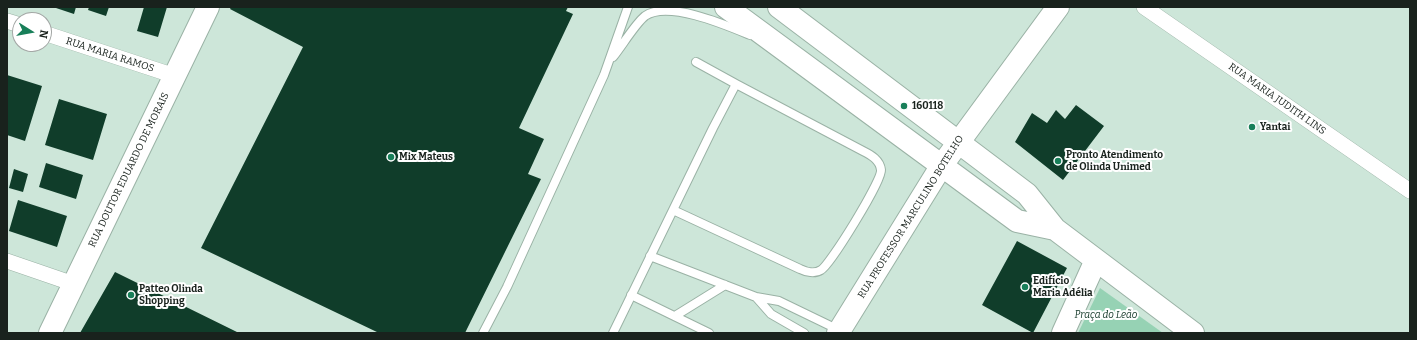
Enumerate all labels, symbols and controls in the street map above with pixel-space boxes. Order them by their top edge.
north arrow [12,12,52,52]
text: N [36,29,50,40]
street label: RUA MARIA RAMOS [64,35,156,75]
street label: RUA MARIA JUDITH LINS [1226,61,1328,137]
street label: RUA DOUTOR EDUARDO DE MORAIS [86,91,172,249]
place label: 160118 [912,100,943,112]
marker: 160118 [899,101,909,111]
place label: Yantai [1260,121,1290,133]
marker: Yantai [1247,122,1257,132]
street label: RUA PROFESSOR MARCULINO BOTELHO [856,133,966,301]
place label: Pronto Atendimento de Olinda Unimed [1066,149,1163,172]
place label: Mix Mateus [399,151,453,163]
marker: Mix Mateus [386,152,396,162]
marker: Pronto Atendimento de Olinda Unimed [1053,156,1063,166]
place label: Edifício Maria Adélia [1033,275,1093,298]
marker: Edifício Maria Adélia [1020,282,1030,292]
place label: Patteo Olinda Shopping [139,283,203,306]
marker: Patteo Olinda Shopping [126,290,136,300]
park label: Praça do Leão [1075,309,1137,321]

